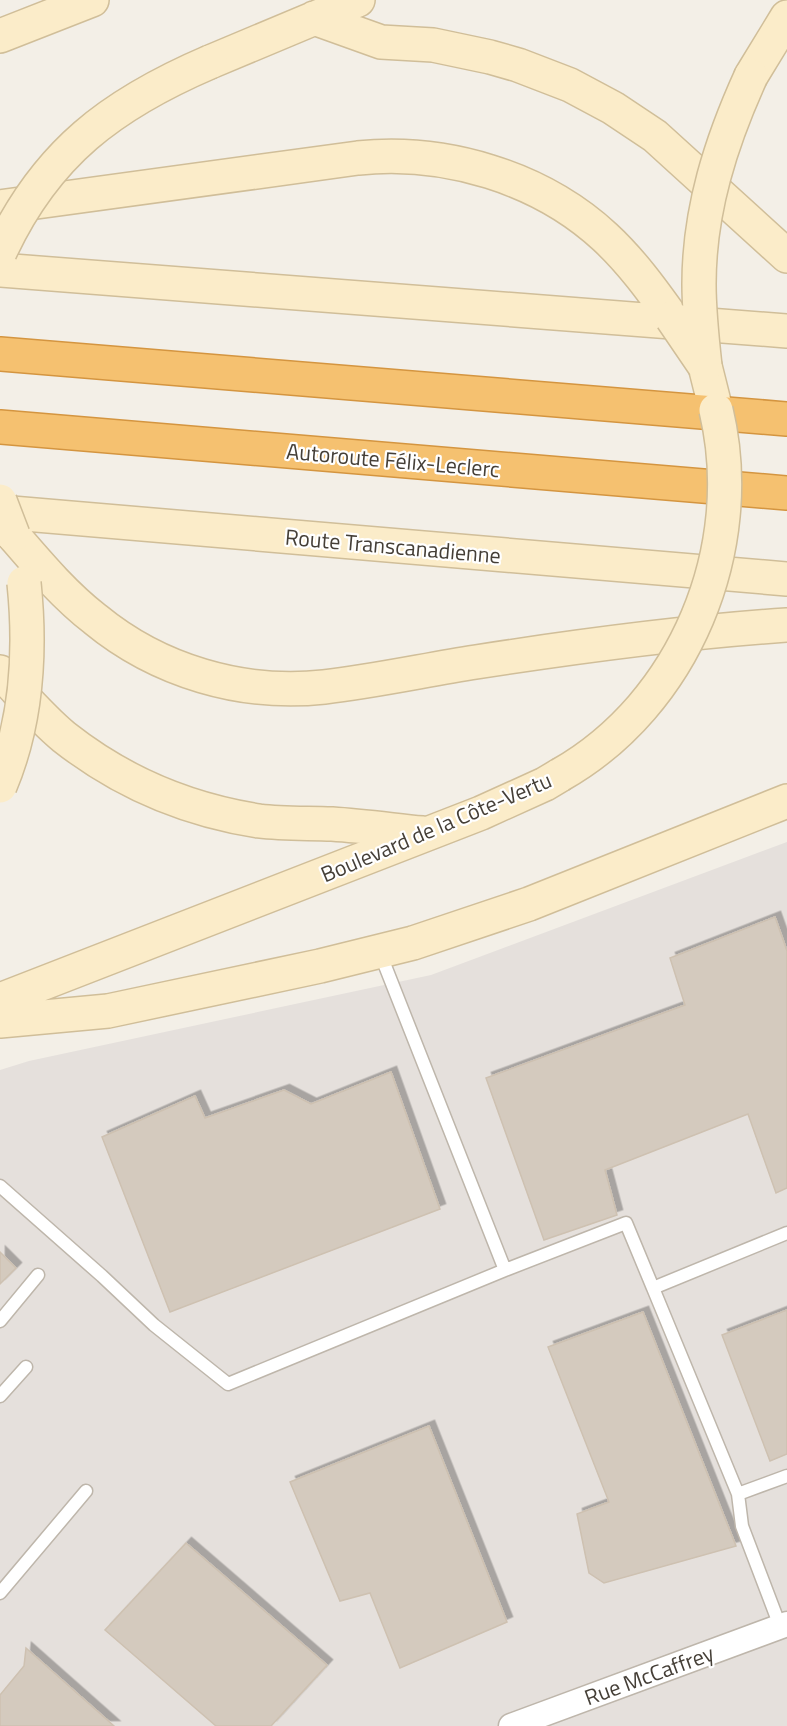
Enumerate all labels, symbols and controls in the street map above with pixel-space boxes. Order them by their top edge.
street label: Autoroute Félix-Leclerc [285,434,501,486]
street label: Route Transcanadienne [284,520,502,572]
street label: Boulevard de la Côte-Vertu [315,763,557,891]
street label: Rue McCaffrey [579,1636,719,1714]

